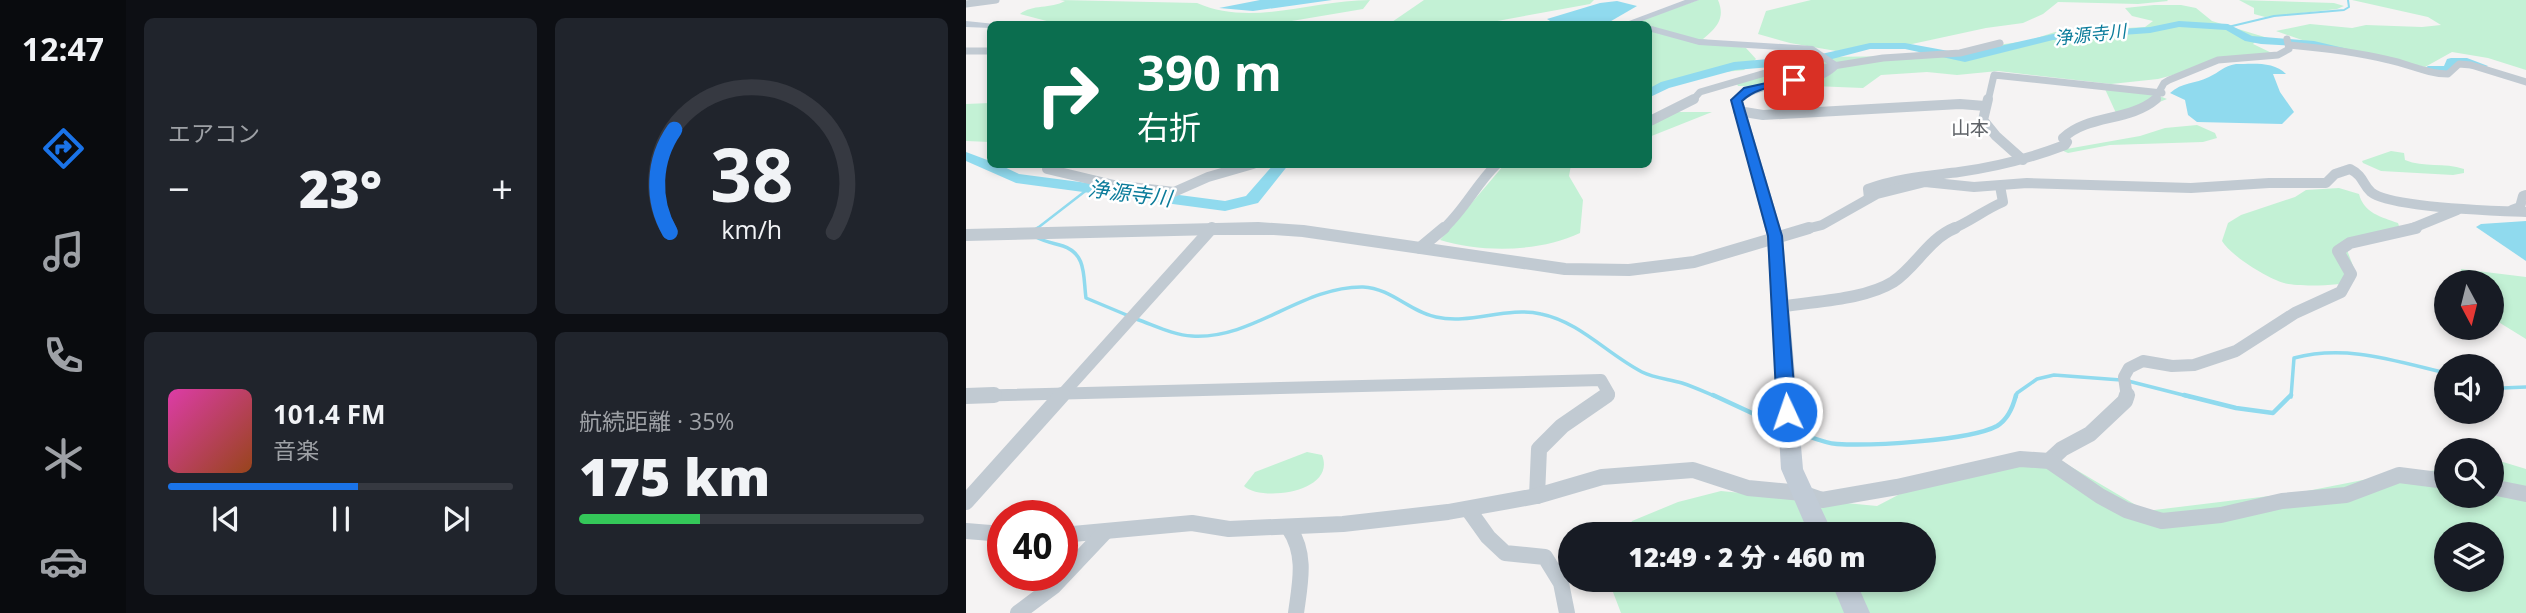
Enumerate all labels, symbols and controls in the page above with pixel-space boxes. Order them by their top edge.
water label: 浄源寺川 [2053,18,2129,50]
text: 12:47 [22,27,104,70]
text: 390 m [1137,39,1282,105]
icon: right [1022,49,1113,140]
pin [1764,50,1824,110]
icon: arrive [1775,61,1813,99]
text: 右折 [1137,105,1201,148]
district label: 山本 [1951,115,1989,141]
text: エアコン [168,117,260,149]
icon: directions [39,124,88,173]
text: 38 [710,124,793,223]
text: 23° [299,152,382,223]
text: − [168,162,190,214]
text: + [491,162,513,214]
water label: 浄源寺川 [1087,174,1175,212]
text: km/h [721,212,782,246]
icon: music [39,227,88,276]
north arrow [2434,270,2504,340]
map controls [2434,270,2504,592]
icon: phone [39,331,88,380]
button: sound [2434,354,2504,424]
position arrow [1750,375,1824,449]
text: 101.4 FM [273,396,385,432]
text: 航続距離 · 35% [579,405,734,437]
icon: climate [39,434,88,483]
text: 音楽 [273,434,319,466]
button: search [2434,438,2504,508]
text: 175 km [579,440,770,511]
icon: previous [207,500,245,538]
icon: pause [322,500,360,538]
icon: next [437,500,475,538]
speed limit sign: 40 [987,500,1078,591]
button: layers [2434,522,2504,592]
icon: car [39,537,88,586]
text: 12:49 · 2 分 · 460 m [1629,539,1865,575]

